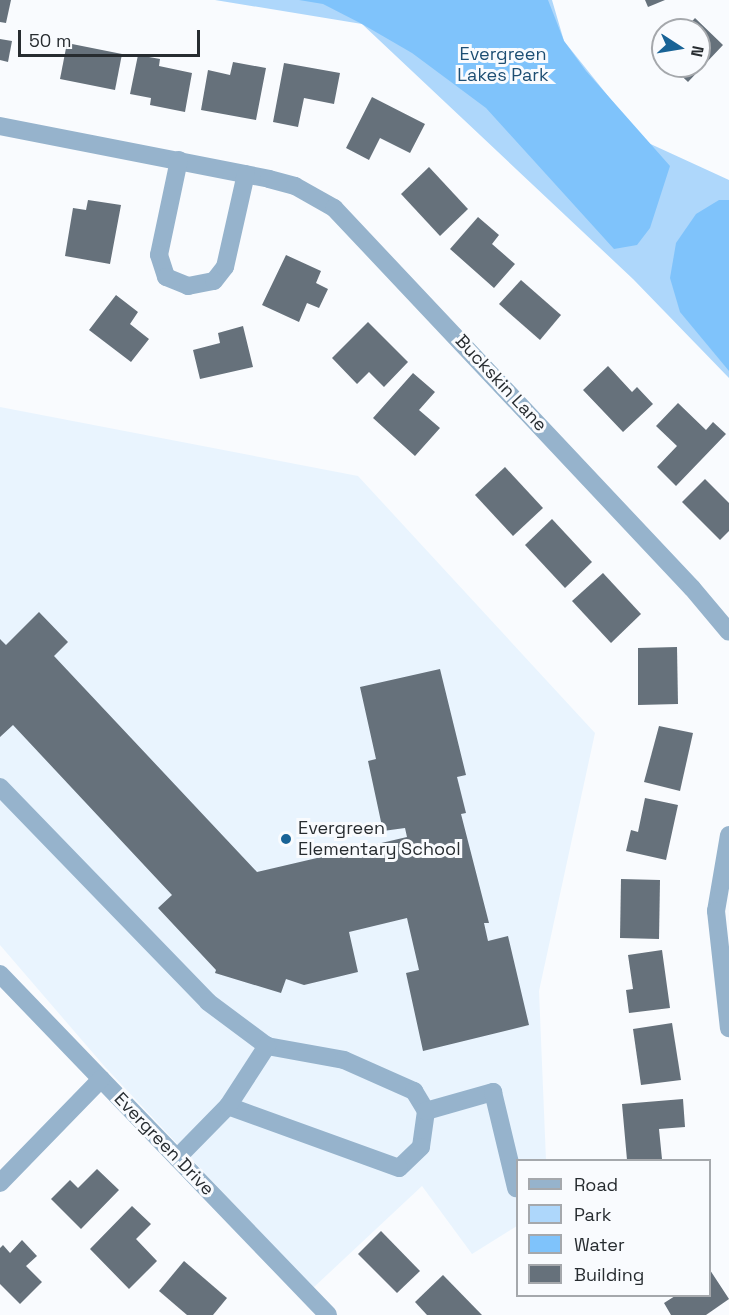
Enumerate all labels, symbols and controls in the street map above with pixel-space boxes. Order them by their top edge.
scale bar [21,18,202,56]
north arrow [651,18,711,78]
text: 50 m [29,29,71,52]
park label: Evergreen Lakes Park [457,44,549,86]
text: N [686,44,709,59]
street label: Buckskin Lane [451,330,551,436]
place label: Evergreen Elementary School [298,818,461,860]
marker: Evergreen Elementary School [279,832,293,846]
street label: Evergreen Drive [109,1088,219,1200]
legend [516,1159,711,1297]
text: Road [574,1173,618,1196]
text: Park [574,1203,611,1226]
text: Water [574,1233,625,1256]
text: Building [574,1263,644,1286]

